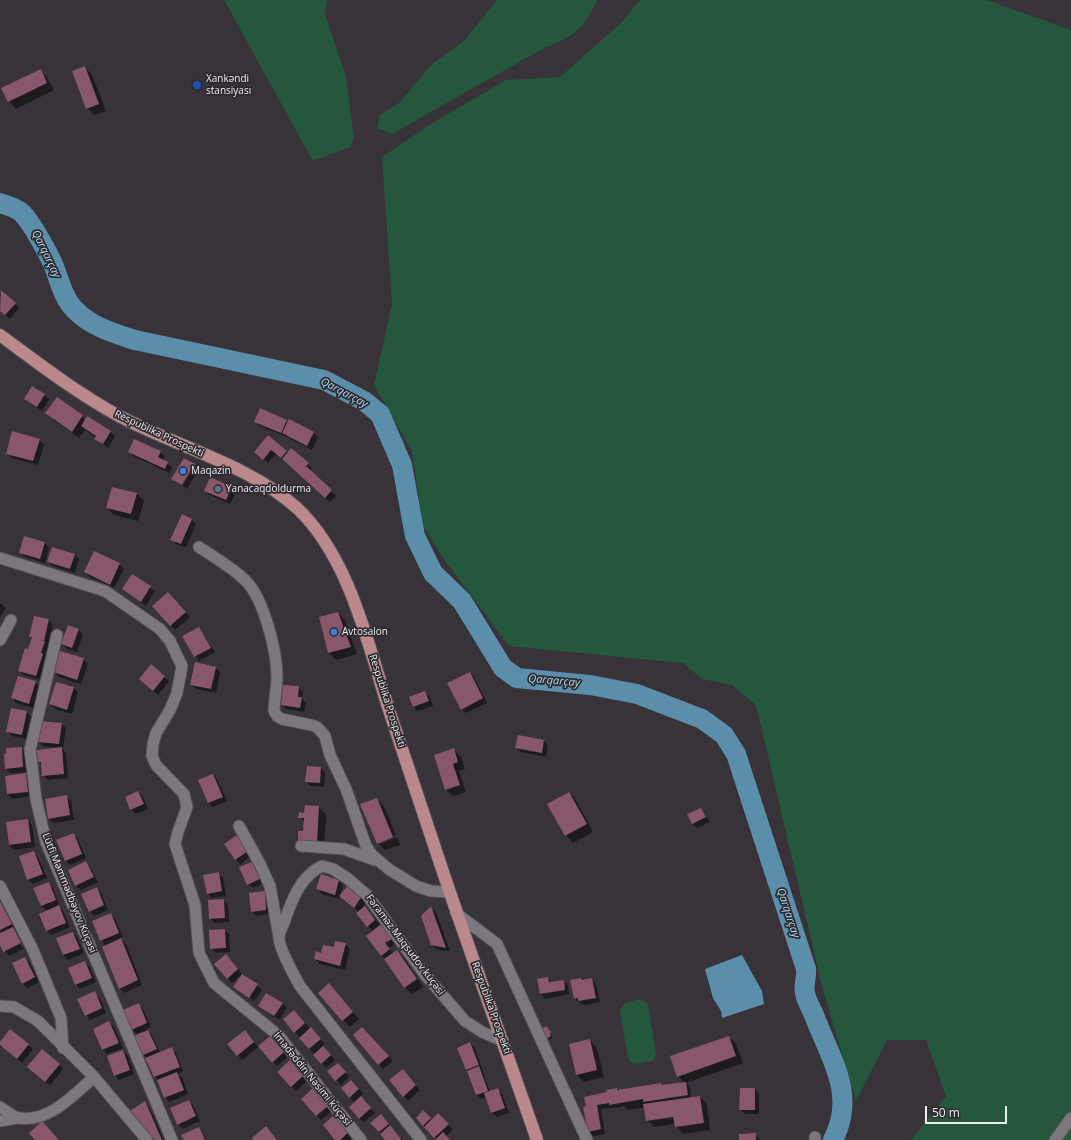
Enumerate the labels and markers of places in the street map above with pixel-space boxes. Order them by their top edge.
place label: Xankəndi stansiyası [206,73,251,96]
marker: Xankəndi stansiyası [191,79,203,91]
place label: Maqazin [191,465,231,477]
marker: Maqazin [178,466,188,476]
place label: Yanacaqdoldurma [226,483,311,495]
marker: Yanacaqdoldurma [213,484,223,494]
place label: Avtosalon [342,626,388,638]
marker: Avtosalon [329,627,339,637]

